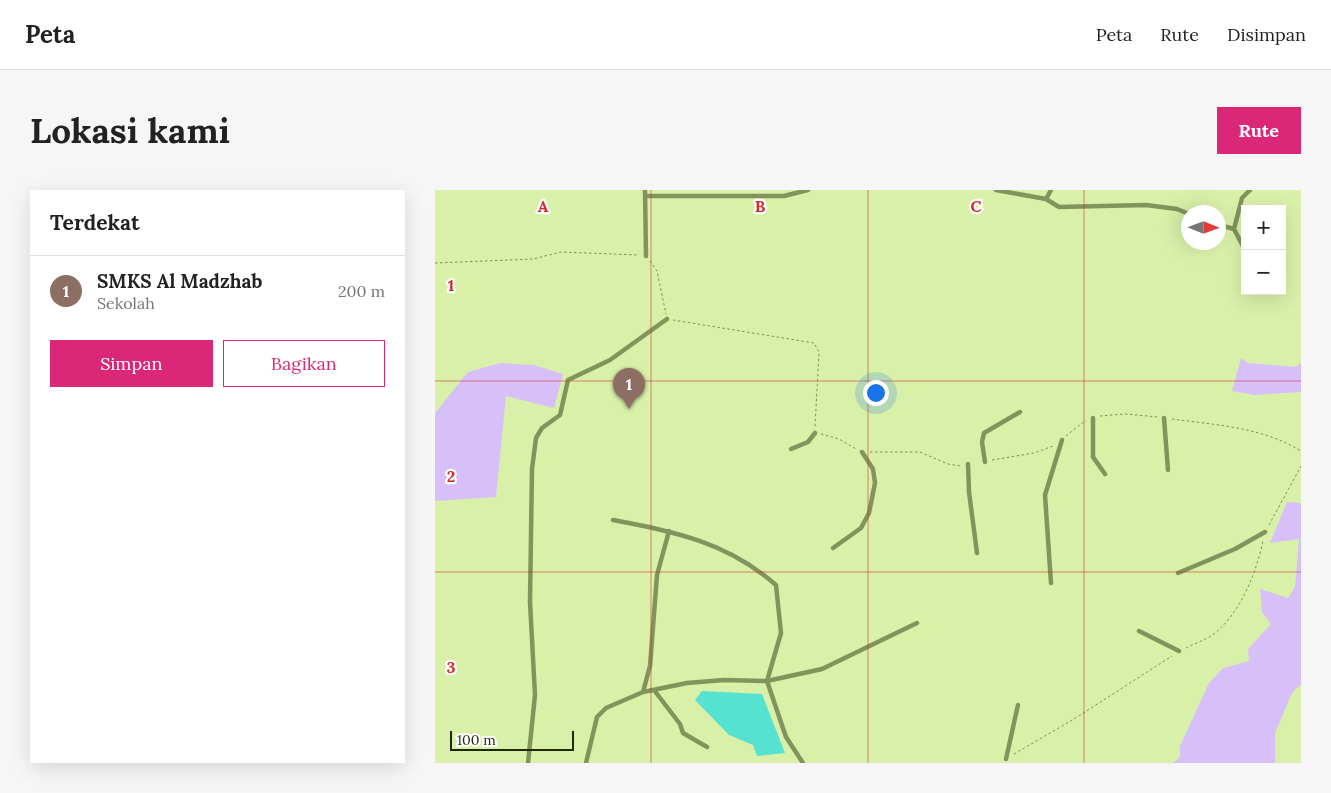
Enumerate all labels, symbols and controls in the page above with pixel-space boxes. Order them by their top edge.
text: Peta [25,19,75,50]
text: Peta [1096,23,1132,46]
text: Rute [1160,23,1199,46]
text: Disimpan [1227,23,1306,46]
button: Rute [1217,107,1301,154]
text: Lokasi kami [30,108,230,153]
text: A [538,196,549,216]
text: B [755,196,766,216]
text: C [970,196,982,216]
north arrow [1181,205,1226,250]
map controls [1241,205,1286,295]
button: + [1241,205,1286,250]
text: Terdekat [50,209,140,236]
button: − [1241,250,1286,295]
text: SMKS Al Madzhab [97,269,262,293]
text: 1 [448,275,454,295]
text: 1 [63,281,69,301]
text: 200 m [338,281,385,301]
text: Sekolah [97,293,155,313]
button: Simpan [50,340,213,387]
button: Bagikan [223,340,385,387]
pin: 1 [613,368,645,409]
your location [863,380,889,406]
text: 2 [447,466,455,486]
text: 3 [447,657,456,677]
scale bar [450,728,574,751]
text: 100 m [457,731,496,749]

